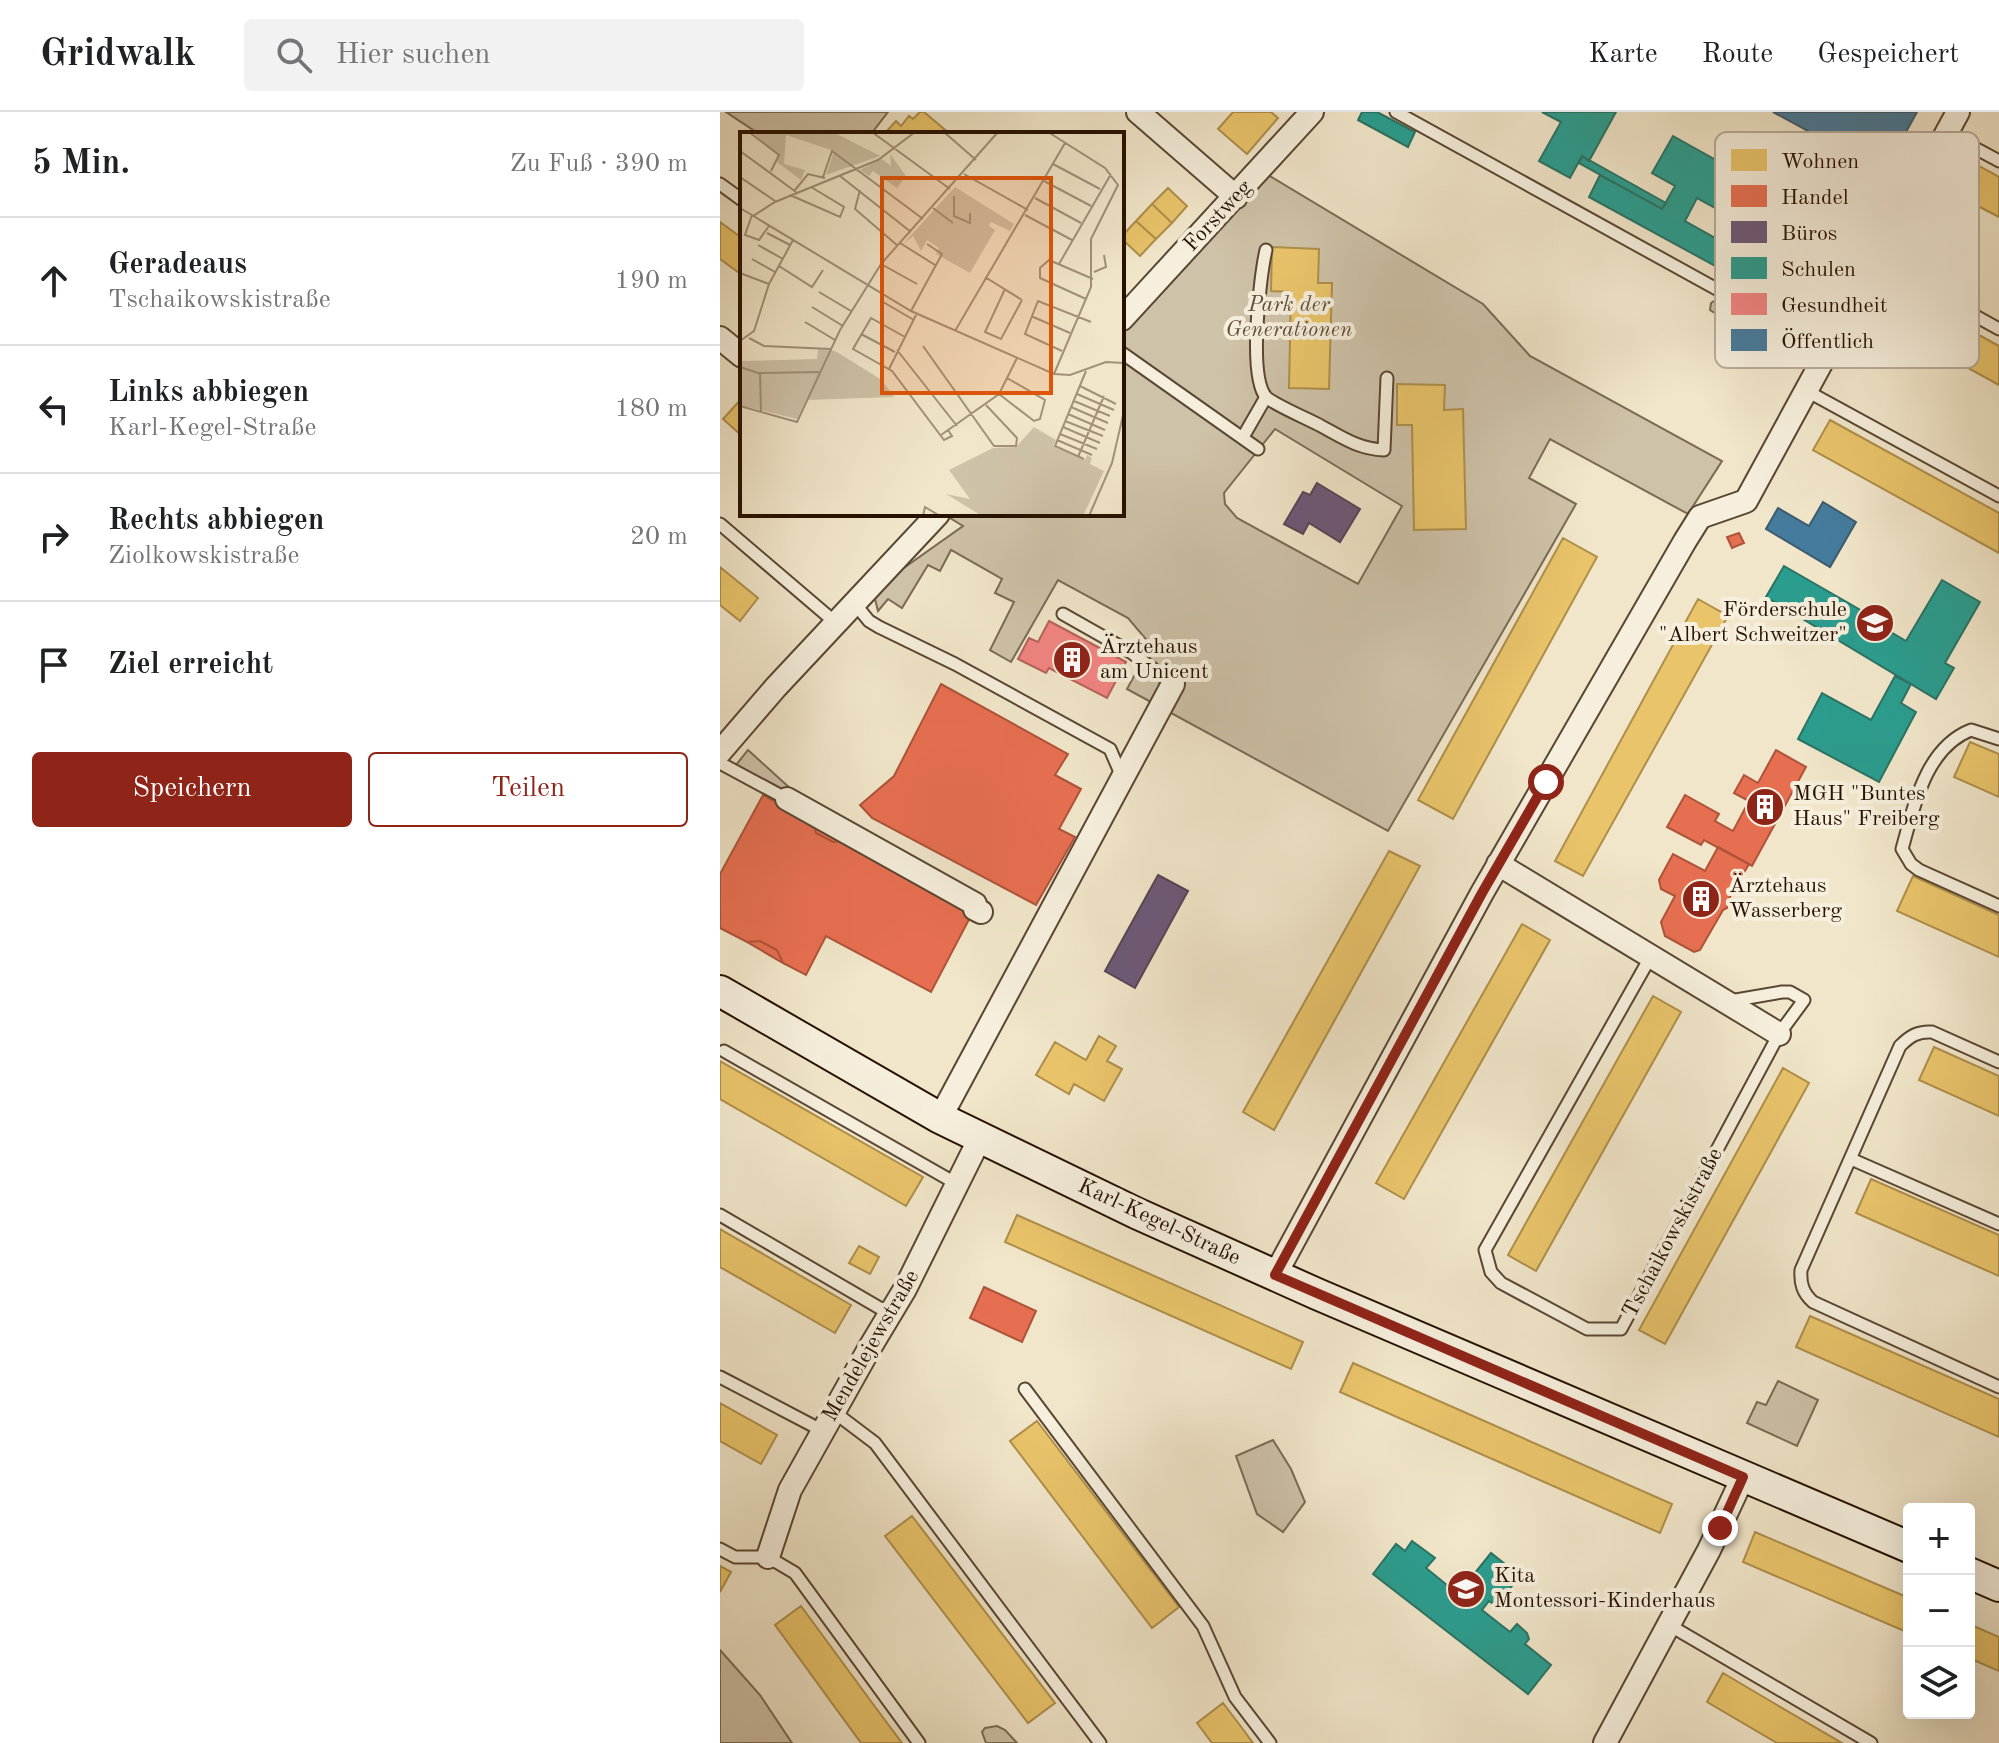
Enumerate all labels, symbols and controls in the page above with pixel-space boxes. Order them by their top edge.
search box [244,19,804,91]
icon: search [272,33,316,77]
text: Gridwalk [40,36,196,74]
text: Hier suchen [336,40,490,70]
text: Karte [1589,41,1658,69]
text: Route [1702,41,1773,69]
text: Gespeichert [1817,41,1959,69]
inset map [740,132,1124,516]
legend [1715,132,1979,368]
text: 5 Min. [32,147,130,181]
text: Zu Fuß · 390 m [510,151,688,177]
text: Wohnen [1781,151,1859,173]
street label: Forstweg [1180,176,1256,256]
text: Handel [1781,187,1849,209]
text: Büros [1781,223,1837,245]
text: Geradeaus [108,250,247,280]
icon: ahead [32,259,76,303]
text: Schulen [1781,259,1856,281]
text: 190 m [615,268,688,294]
text: Tschaikowskistraße [108,287,331,313]
park label: Park der Generationen [1226,294,1353,341]
text: Gesundheit [1781,295,1887,317]
text: Öffentlich [1781,328,1874,353]
text: Links abbiegen [108,378,309,408]
icon: left [32,387,76,431]
text: 180 m [615,396,688,422]
text: Karl-Kegel-Straße [108,415,316,441]
text: Rechts abbiegen [108,506,325,536]
icon: right [32,515,76,559]
text: 20 m [630,524,688,550]
text: Ziolkowskistraße [108,543,299,569]
place label: Förderschule "Albert Schweitzer" [1659,599,1847,646]
school or university icon: Förderschule "Albert Schweitzer" [1854,602,1896,644]
place label: Ärztehaus am Unicent [1100,633,1209,683]
building icon: Ärztehaus am Unicent [1051,639,1093,681]
icon: arrive [32,643,76,687]
text: Ziel erreicht [108,650,273,680]
button: Speichern [32,752,352,827]
button: Teilen [368,752,688,827]
route start [1528,764,1564,800]
place label: MGH "Buntes Haus" Freiberg [1793,783,1940,830]
building icon: MGH "Buntes Haus" Freiberg [1744,786,1786,828]
place label: Ärztehaus Wasserberg [1729,872,1842,922]
building icon: Ärztehaus Wasserberg [1680,878,1722,920]
street label: Tschaikowskistraße [1619,1145,1727,1321]
street label: Karl-Kegel-Straße [1074,1175,1244,1269]
street label: Mendelejewstraße [819,1266,923,1426]
map controls [1903,1503,1975,1719]
button: + [1903,1503,1975,1575]
route end [1702,1510,1738,1546]
place label: Kita Montessori-Kinderhaus [1494,1565,1715,1612]
school or university icon: Kita Montessori-Kinderhaus [1445,1568,1487,1610]
button: − [1903,1575,1975,1647]
button: layers [1903,1647,1975,1719]

